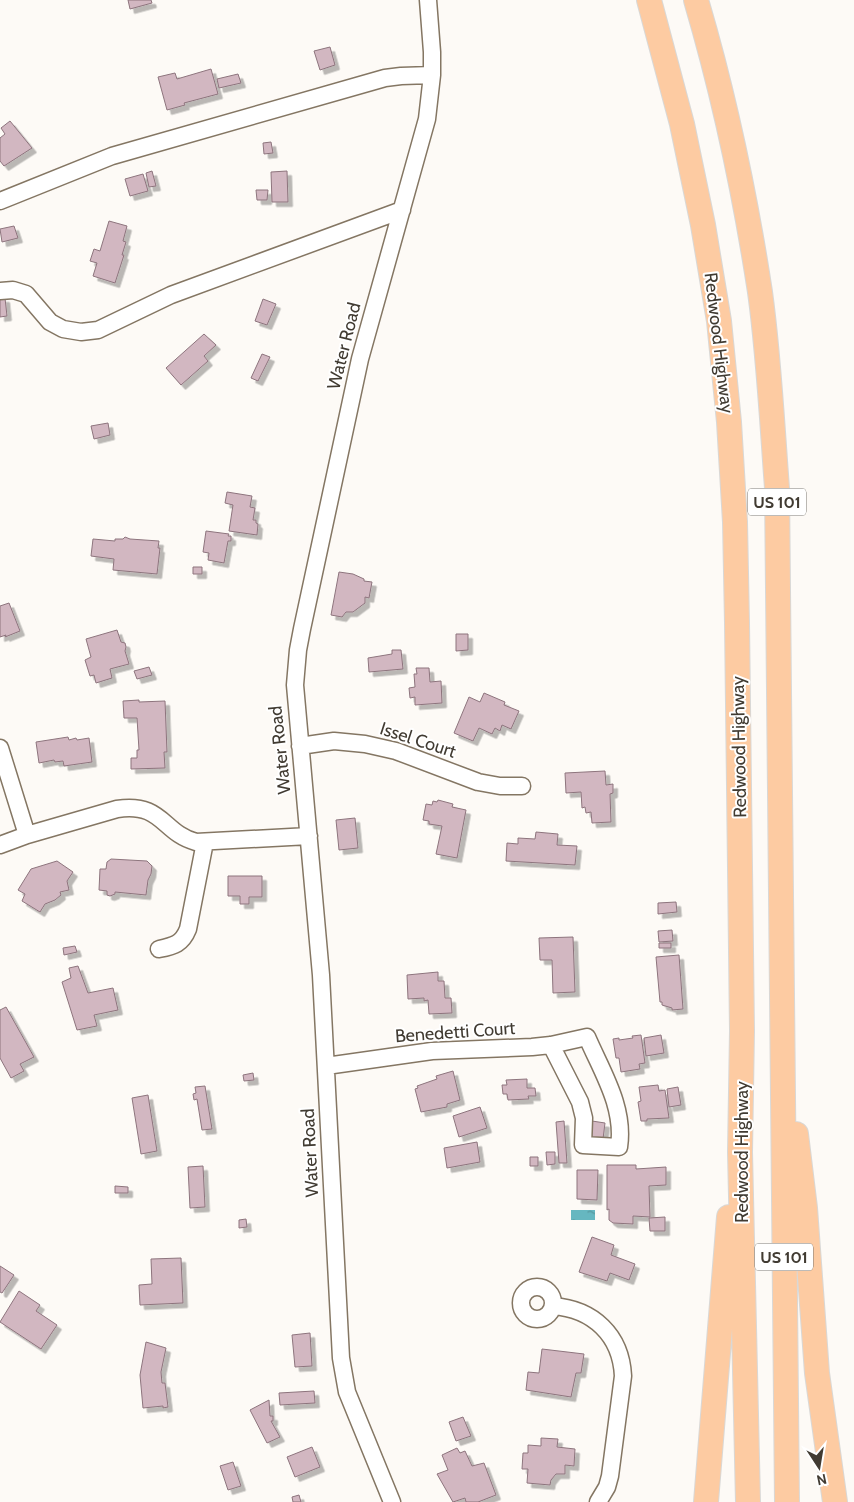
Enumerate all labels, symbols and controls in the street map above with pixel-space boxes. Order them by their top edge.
street label: Redwood Highway [699,271,739,415]
street label: Water Road [323,300,365,392]
road number: US 101 [748,488,806,516]
street label: Redwood Highway [727,676,751,818]
street label: Water Road [264,705,296,795]
street label: Issel Court [377,717,459,763]
street label: Benedetti Court [394,1017,516,1047]
street label: Redwood Highway [731,1081,753,1223]
street label: Water Road [297,1108,323,1198]
road number: US 101 [755,1244,813,1270]
north arrow [794,1442,844,1492]
text: N [815,1470,828,1490]

